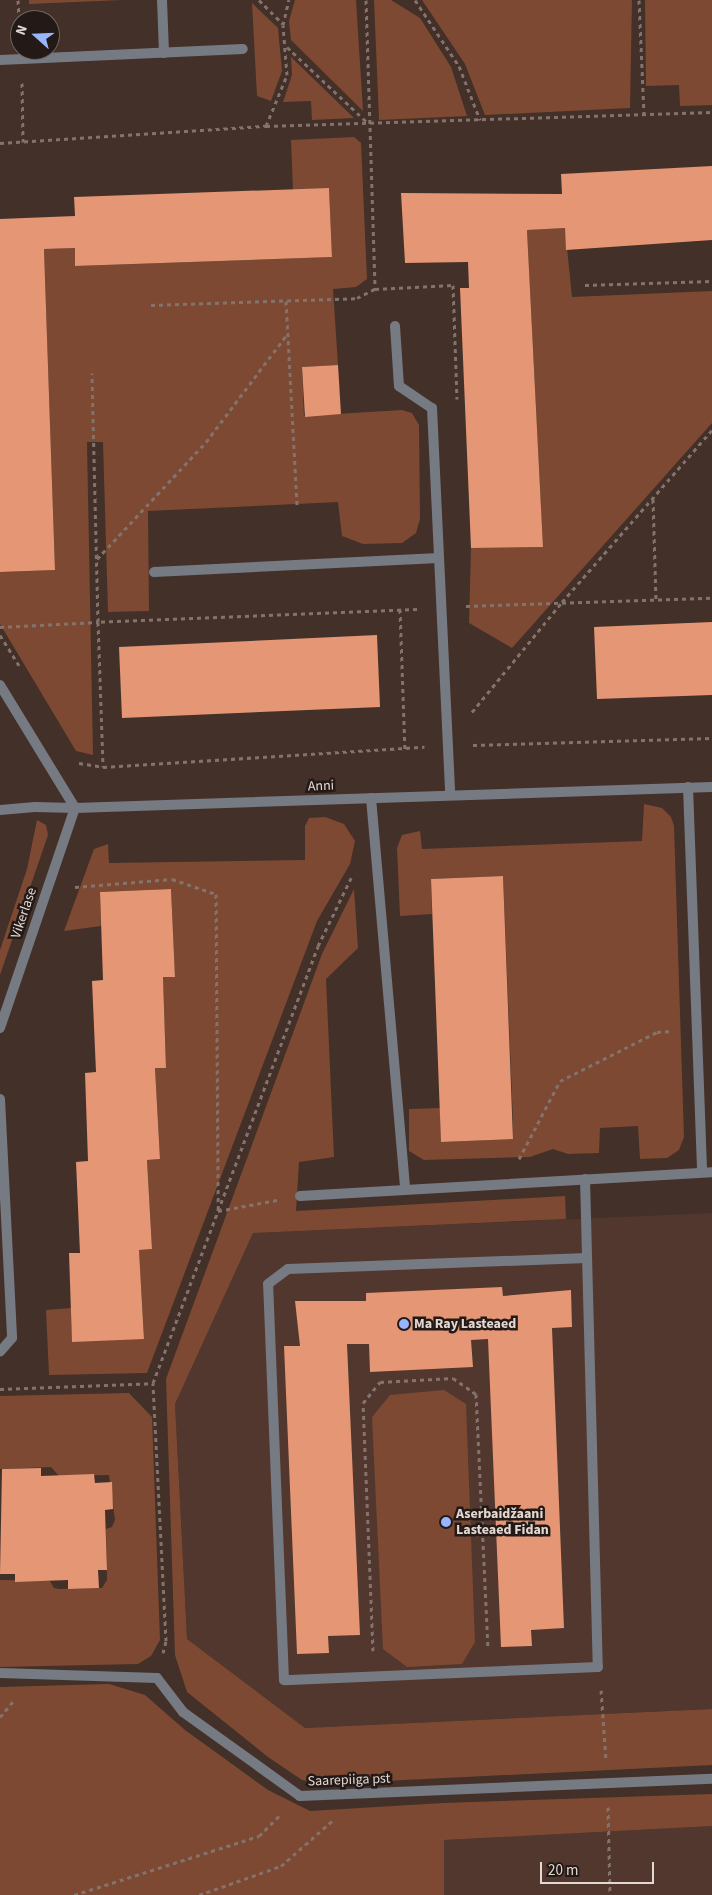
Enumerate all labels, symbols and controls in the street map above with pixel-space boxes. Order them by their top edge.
north arrow [10,10,60,60]
text: N [11,22,33,38]
street label: Anni [308,777,334,795]
street label: Vikerlase [8,885,40,941]
place label: Ma Ray Lasteaed [414,1316,516,1332]
marker: Ma Ray Lasteaed [398,1318,410,1330]
place label: Aserbaidžaani Lasteaed Fidan [456,1506,549,1538]
marker: Aserbaidžaani Lasteaed Fidan [440,1516,452,1528]
street label: Saarepiiga pst [307,1770,391,1790]
scale bar [542,1852,656,1884]
text: 20 m [548,1860,578,1881]

